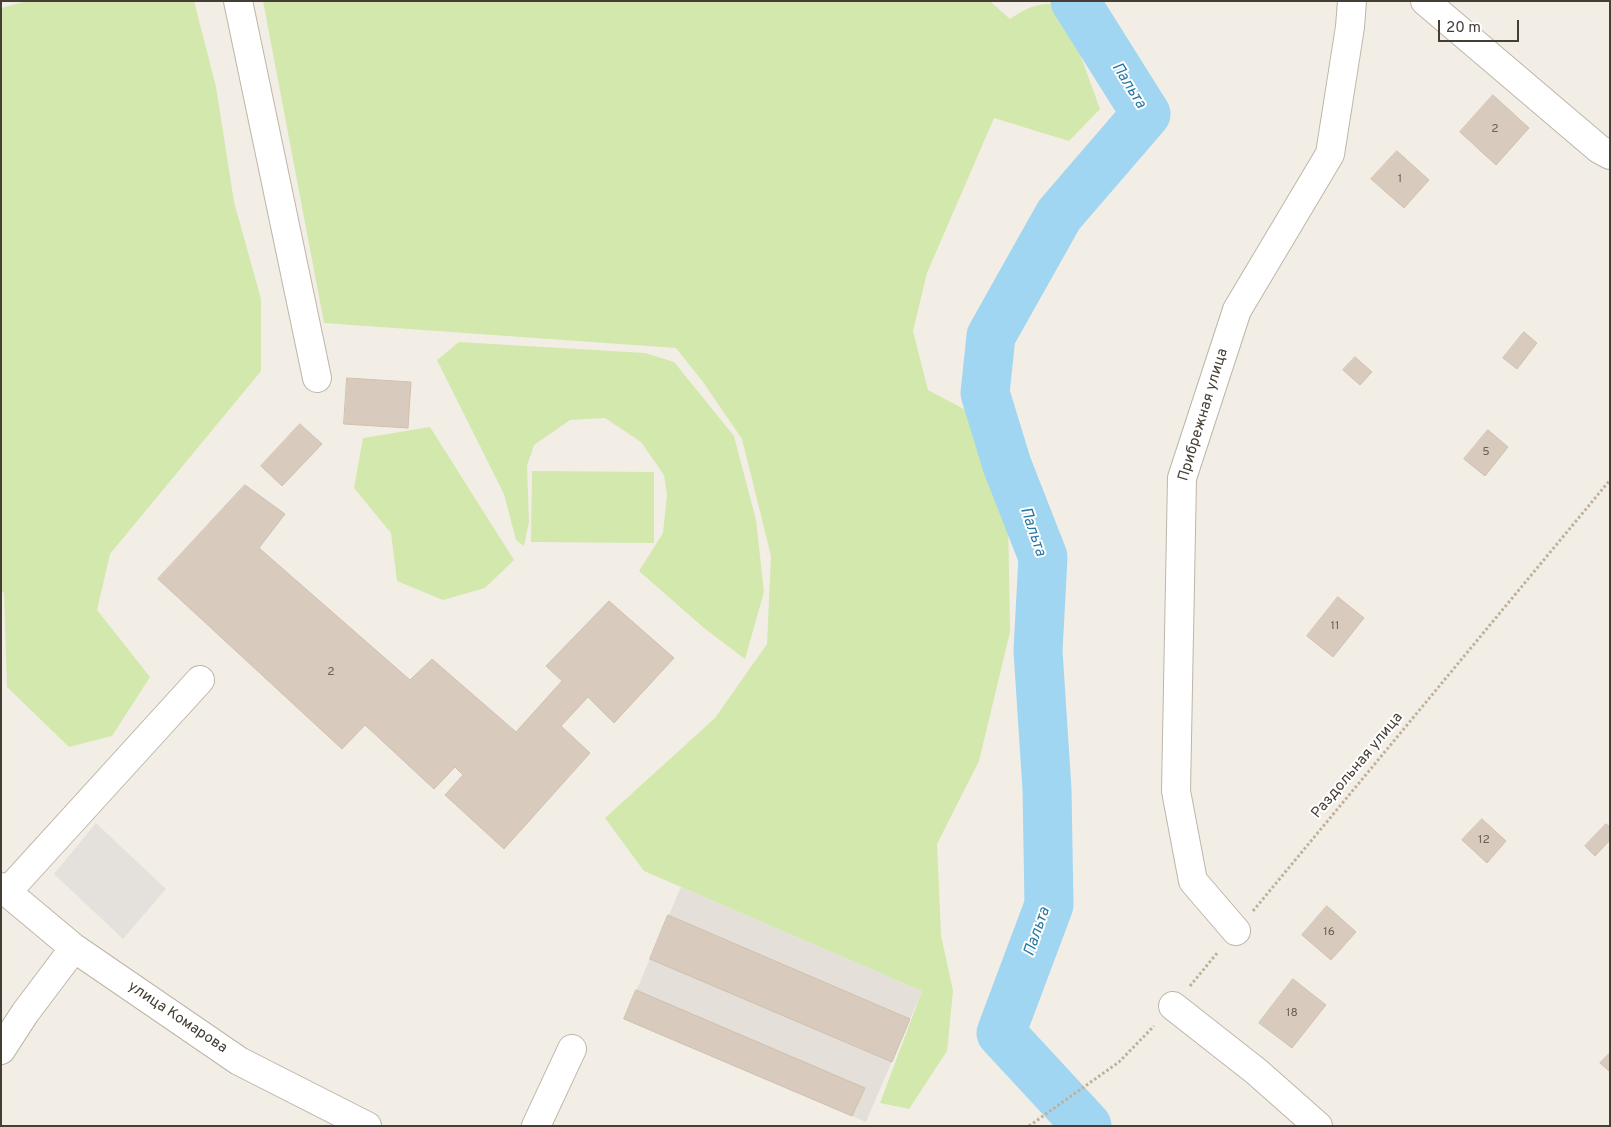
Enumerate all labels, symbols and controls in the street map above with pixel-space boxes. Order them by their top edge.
scale bar [1441,10,1522,42]
text: 20 m [1446,19,1481,38]
water label: Пальта [1106,59,1150,113]
house number: 2 [1491,123,1499,137]
house number: 1 [1398,173,1402,187]
street label: Прибрежная улица [1175,346,1233,484]
house number: 5 [1482,446,1490,460]
water label: Пальта [1015,505,1049,559]
house number: 11 [1331,620,1339,634]
house number: 2 [327,666,335,680]
street label: Раздольная улица [1308,709,1408,823]
house number: 12 [1478,834,1490,848]
water label: Пальта [1021,905,1055,959]
house number: 16 [1323,926,1335,940]
street label: улица Комарова [124,978,230,1058]
house number: 18 [1286,1007,1298,1021]

